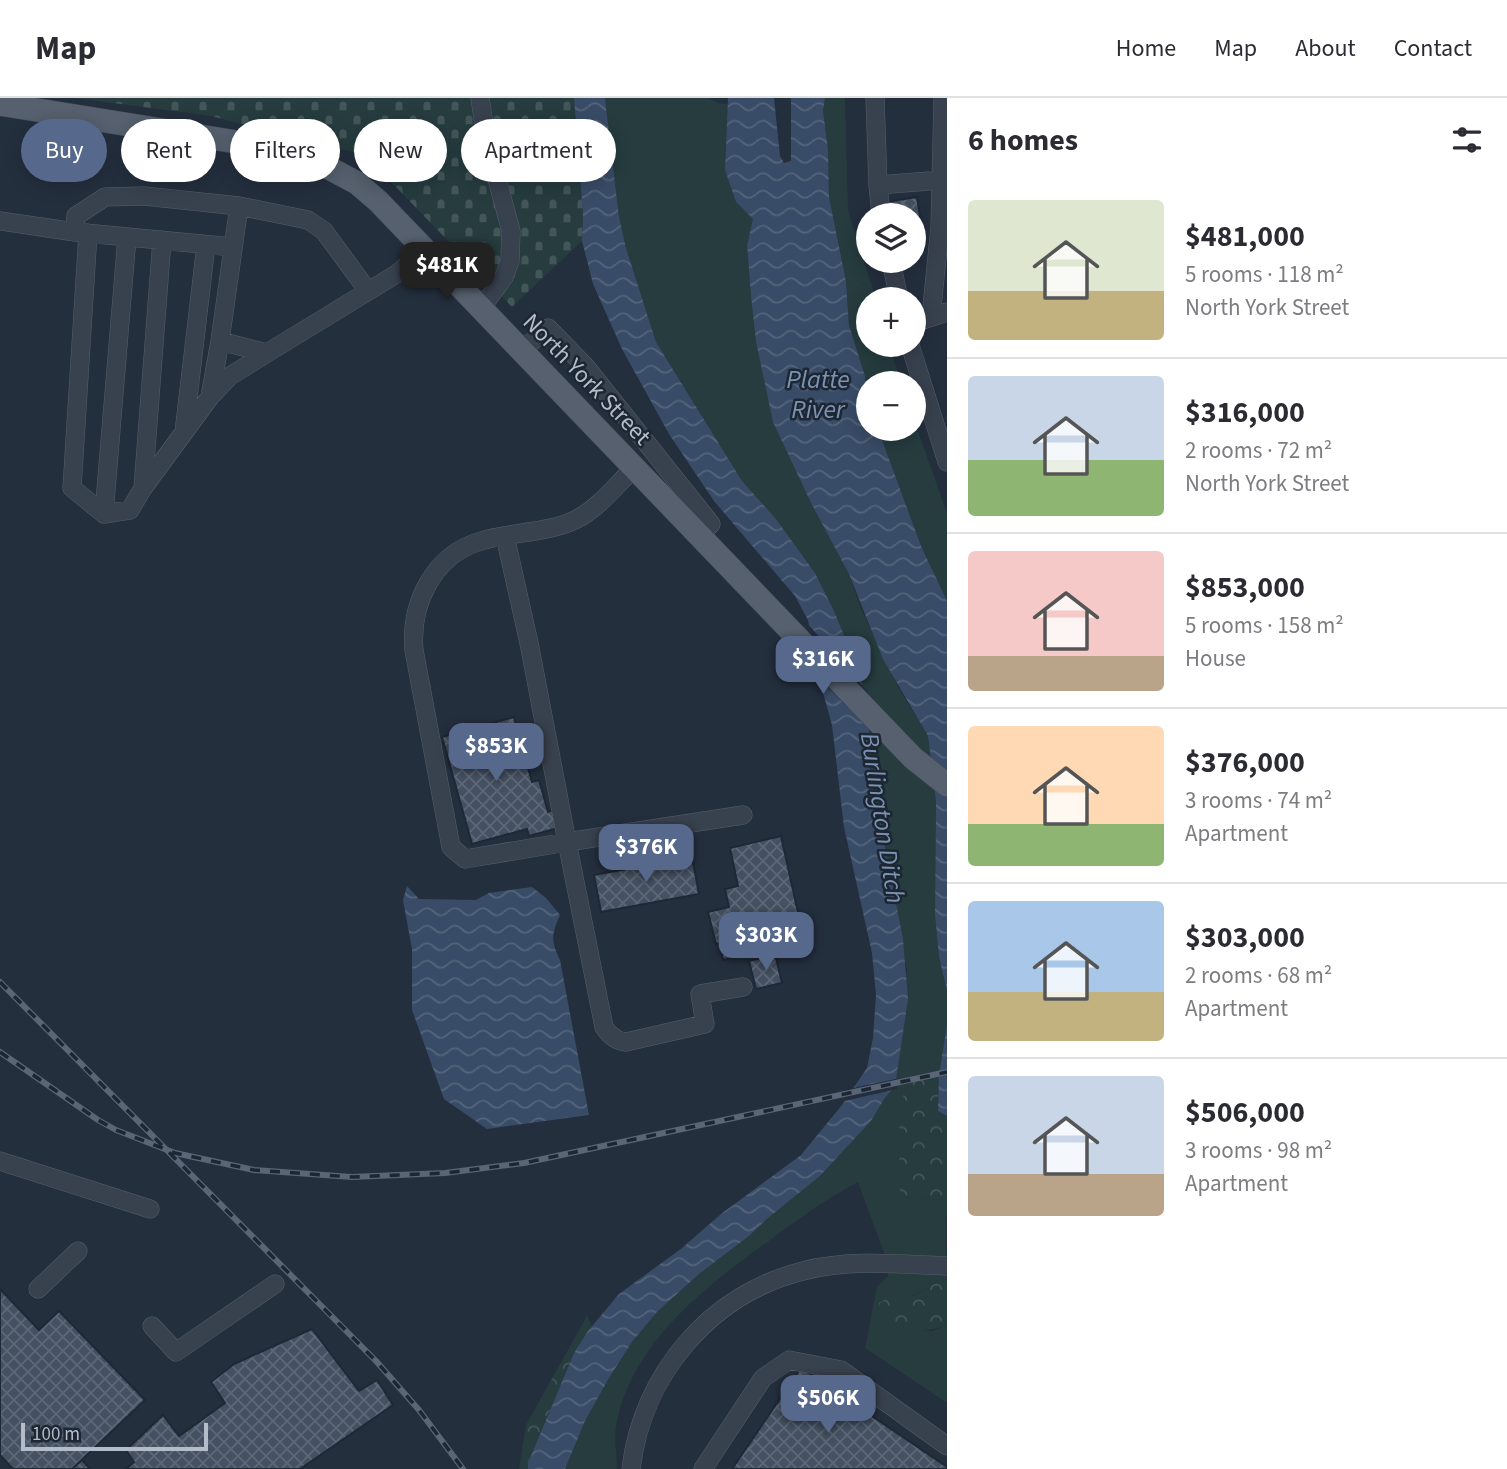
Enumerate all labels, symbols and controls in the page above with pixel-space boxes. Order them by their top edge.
text: Map [35,25,96,72]
text: Home [1116,31,1176,66]
text: Map [1214,31,1257,66]
text: About [1295,31,1356,66]
text: Contact [1394,31,1472,66]
chip: Buy [21,119,107,182]
chip: Rent [121,119,216,182]
chip: Filters [230,119,340,182]
chip: New [354,119,447,182]
chip: Apartment [461,119,616,182]
text: 6 homes [968,119,1078,162]
icon: filters [1448,121,1486,159]
map controls [856,203,926,441]
button: layers [856,203,926,273]
text: $481,000 [1185,215,1305,258]
icon: home [1024,228,1108,312]
pin: $481K [398,242,496,302]
text: $481K [416,248,478,281]
text: 5 rooms · 118 m² [1185,258,1344,291]
button: + [856,287,926,357]
text: North York Street [1185,291,1349,324]
street label: North York Street [515,306,659,453]
water label: Platte River [786,361,850,428]
button: − [856,371,926,441]
text: $316,000 [1185,391,1305,434]
icon: home [1024,404,1108,488]
text: 2 rooms · 72 m² [1185,434,1332,467]
text: North York Street [1185,467,1349,500]
text: $853,000 [1185,566,1305,609]
icon: home [1024,579,1108,663]
text: 5 rooms · 158 m² [1185,609,1344,642]
pin: $316K [774,636,872,696]
text: $316K [792,642,854,675]
text: House [1185,642,1246,675]
pin: $853K [447,724,545,783]
text: $853K [465,729,527,762]
water label: Burlington Ditch [851,730,914,906]
text: $376,000 [1185,741,1305,784]
icon: home [1024,754,1108,838]
text: 3 rooms · 74 m² [1185,784,1332,817]
text: Apartment [1185,817,1288,850]
pin: $376K [597,824,695,884]
text: $376K [615,830,677,863]
pin: $303K [717,912,815,972]
text: $303,000 [1185,916,1305,959]
text: $303K [735,918,797,951]
icon: home [1024,929,1108,1013]
text: 2 rooms · 68 m² [1185,959,1332,992]
text: Apartment [1185,992,1288,1025]
text: $506,000 [1185,1091,1305,1134]
icon: home [1024,1104,1108,1188]
text: 3 rooms · 98 m² [1185,1134,1332,1167]
text: Apartment [1185,1167,1288,1200]
pin: $506K [779,1376,877,1435]
text: $506K [797,1381,859,1414]
scale bar [21,1420,208,1452]
text: 100 m [32,1421,80,1448]

